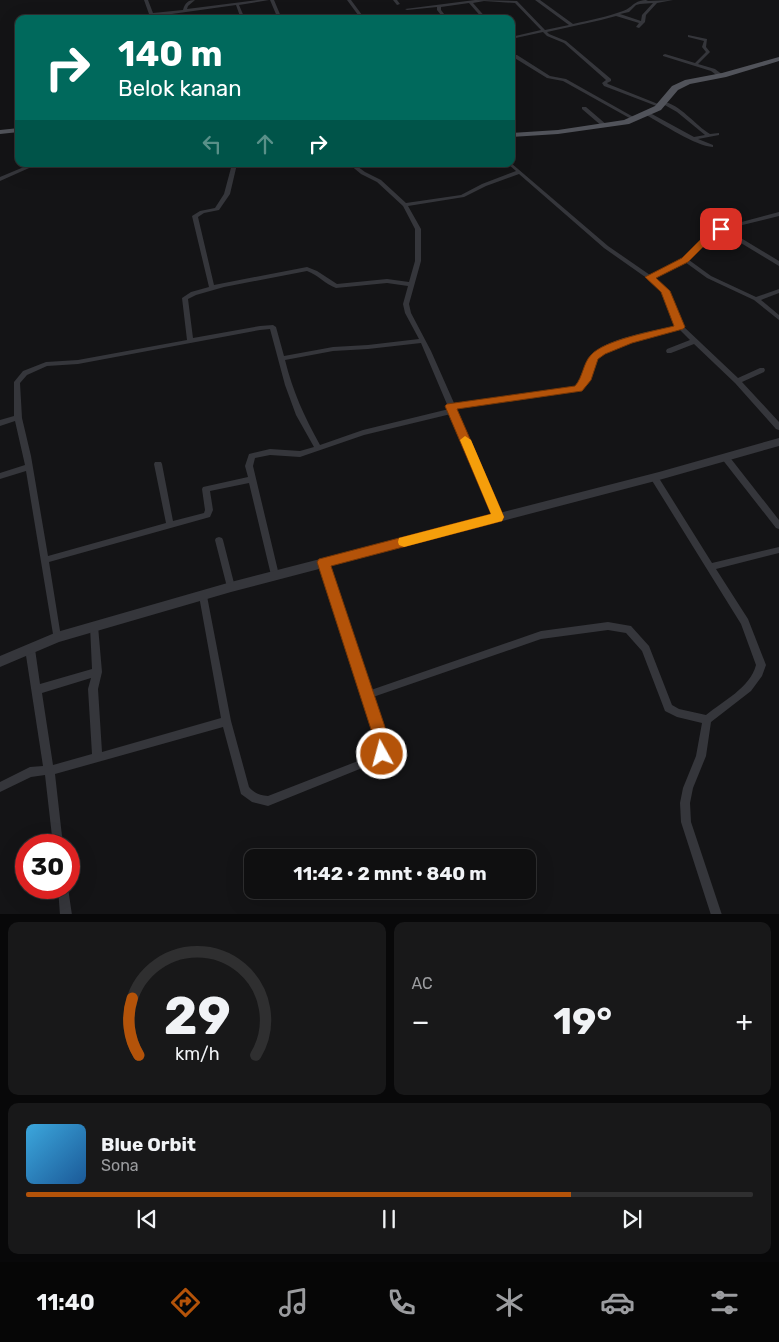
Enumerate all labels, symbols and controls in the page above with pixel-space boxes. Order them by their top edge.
text: 140 m [118,33,223,75]
icon: right [35,35,100,100]
text: Belok kanan [118,75,242,102]
icon: left [198,130,226,158]
icon: ahead [251,130,279,158]
icon: right [304,130,332,158]
pin [700,208,742,250]
icon: arrive [707,215,735,243]
position arrow [355,727,407,779]
speed limit sign: 30 [15,834,80,899]
text: 11:42 · 2 mnt · 840 m [293,862,487,885]
text: AC [412,974,433,993]
text: 29 [163,985,230,1047]
text: 19° [553,998,612,1044]
text: − [412,1005,430,1038]
text: + [736,1005,753,1038]
text: km/h [174,1043,219,1064]
text: Blue Orbit [101,1133,196,1156]
text: Sona [101,1156,139,1175]
icon: previous [133,1205,161,1233]
icon: pause [375,1205,403,1233]
icon: next [618,1205,646,1233]
icon: directions [168,1285,203,1320]
icon: music [276,1285,311,1320]
icon: phone [384,1285,419,1320]
icon: climate [492,1285,527,1320]
icon: car [600,1285,635,1320]
icon: filters [707,1285,742,1320]
text: 11:40 [36,1289,95,1316]

